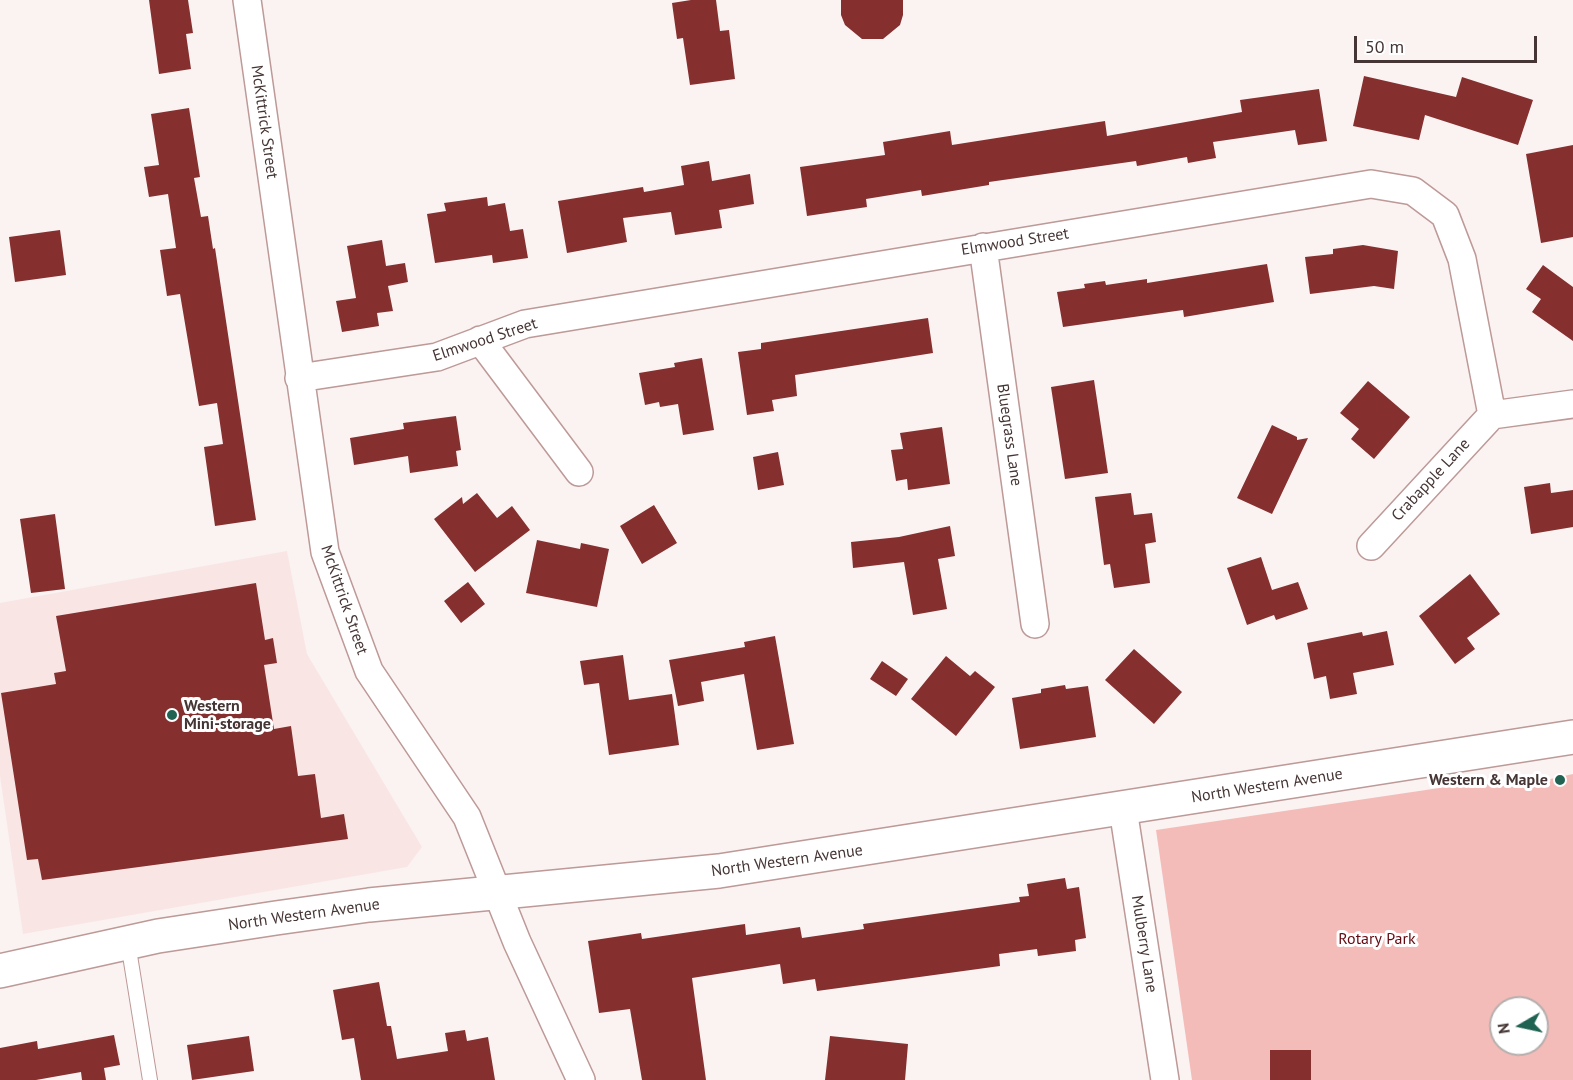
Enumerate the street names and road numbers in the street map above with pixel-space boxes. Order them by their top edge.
street label: McKittrick Street [247,64,281,180]
street label: Elmwood Street [960,224,1070,260]
street label: Elmwood Street [430,314,540,366]
street label: Bluegrass Lane [992,383,1026,487]
street label: Crabapple Lane [1388,435,1474,525]
street label: McKittrick Street [316,543,372,657]
street label: North Western Avenue [1190,765,1344,807]
street label: North Western Avenue [710,841,864,881]
street label: Mulberry Lane [1127,894,1161,994]
street label: North Western Avenue [227,895,381,935]

